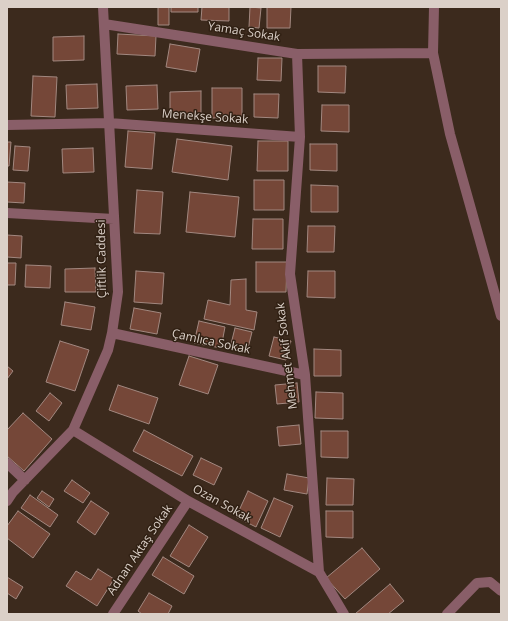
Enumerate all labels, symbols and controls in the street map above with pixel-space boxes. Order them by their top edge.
street label: Yamaç Sokak [207,19,281,45]
street label: Menekşe Sokak [161,107,249,127]
street label: Çiftlik Caddesi [94,219,110,299]
street label: Mehmet Akif Sokak [273,302,301,410]
street label: Çamlıca Sokak [170,327,252,357]
street label: Ozan Sokak [190,482,254,526]
street label: Adnan Aktaş Sokak [104,502,176,598]

